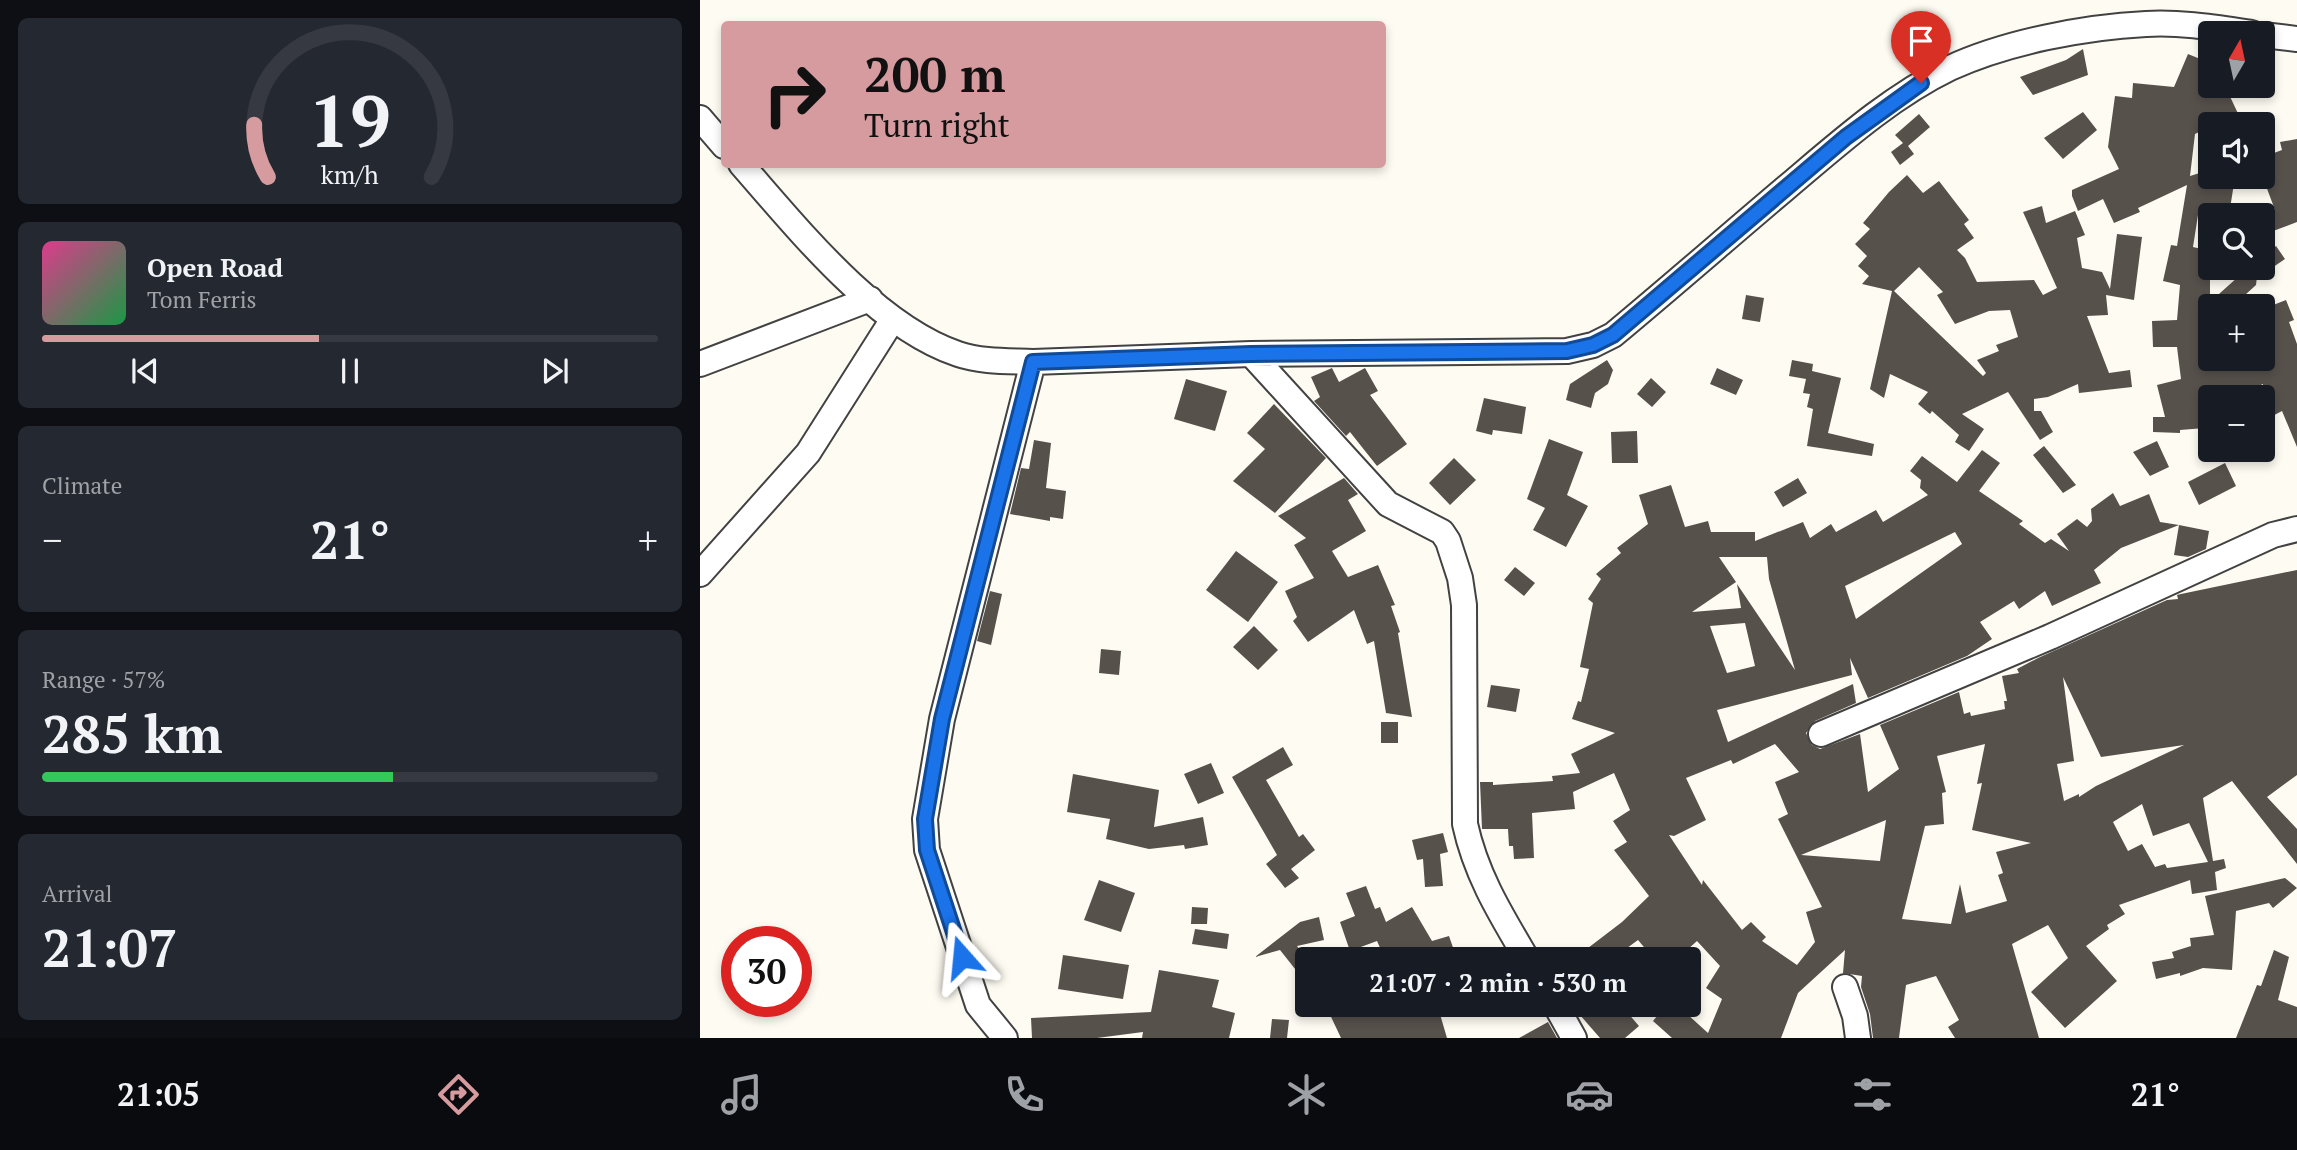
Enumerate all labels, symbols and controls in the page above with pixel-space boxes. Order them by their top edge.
pin [1891,11,1951,83]
north arrow [2198,21,2275,98]
map controls [2198,21,2275,462]
icon: arrive [1902,22,1940,60]
text: 200 m [864,41,1006,106]
icon: right [749,49,840,140]
text: 19 [309,71,391,168]
text: Turn right [864,104,1010,146]
button: sound [2198,112,2275,189]
text: km/h [321,158,379,191]
button: search [2198,203,2275,280]
text: Open Road [147,250,283,284]
text: Tom Ferris [147,284,257,315]
button: + [2198,294,2275,371]
icon: previous [126,352,164,390]
icon: pause [331,352,369,390]
icon: next [536,352,574,390]
button: − [2198,385,2275,462]
text: Climate [42,470,122,501]
text: 21° [310,505,390,574]
text: − [42,515,62,565]
text: + [638,515,658,565]
text: Range · 57% [42,664,165,695]
text: 285 km [42,699,223,768]
text: Arrival [42,878,113,909]
text: 21:07 [42,913,177,982]
position arrow [925,920,999,994]
speed limit sign: 30 [721,926,812,1017]
text: 21:07 · 2 min · 530 m [1369,965,1627,999]
icon: directions [434,1070,483,1119]
icon: music [717,1070,766,1119]
icon: phone [1000,1070,1049,1119]
icon: climate [1282,1070,1331,1119]
icon: car [1565,1070,1614,1119]
icon: filters [1848,1070,1897,1119]
text: 21:05 [117,1073,200,1115]
text: 21° [2131,1073,2180,1115]

